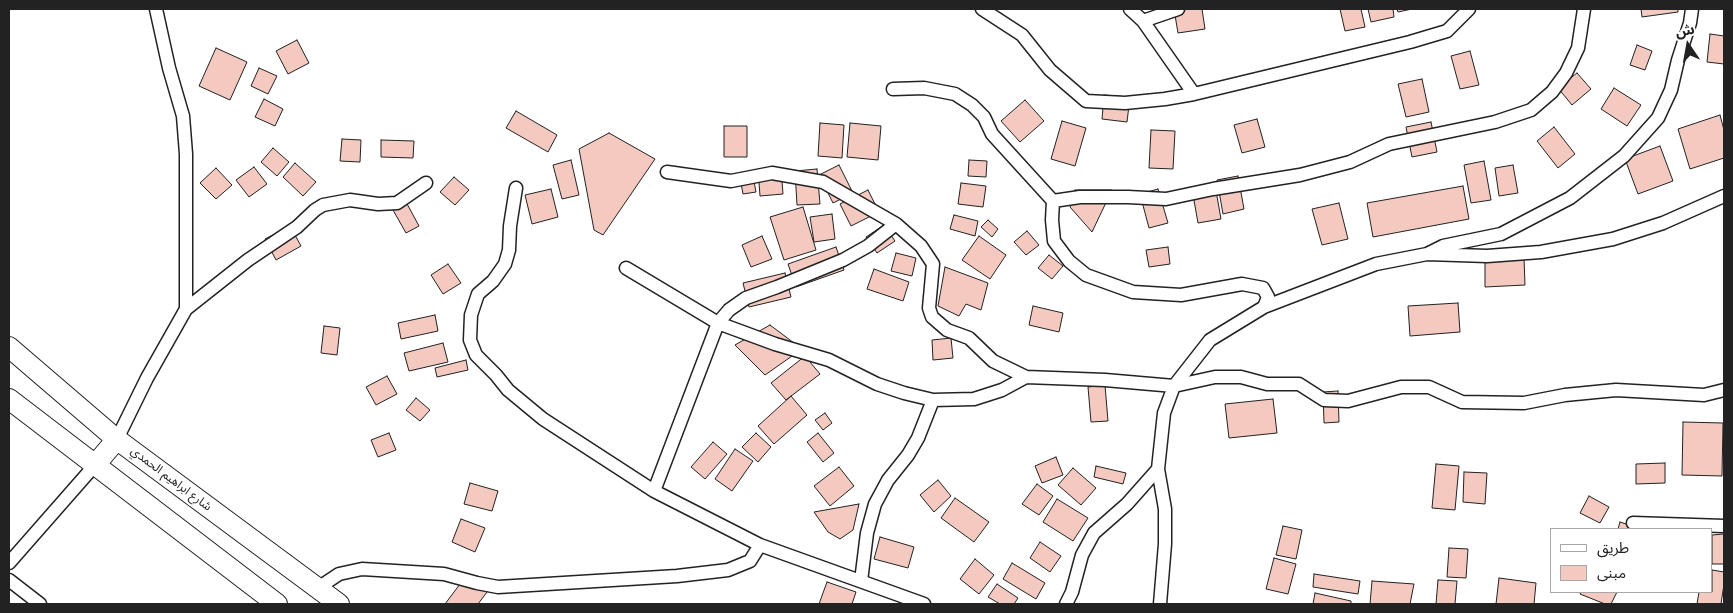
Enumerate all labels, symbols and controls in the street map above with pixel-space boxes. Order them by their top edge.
north arrow [1663,20,1713,70]
text: ش [1674,20,1696,41]
street label: شارع ابراهيم الحمدي [128,444,214,514]
legend [1550,528,1713,593]
text: طريق [1597,538,1629,557]
text: مبنى [1597,563,1626,582]

